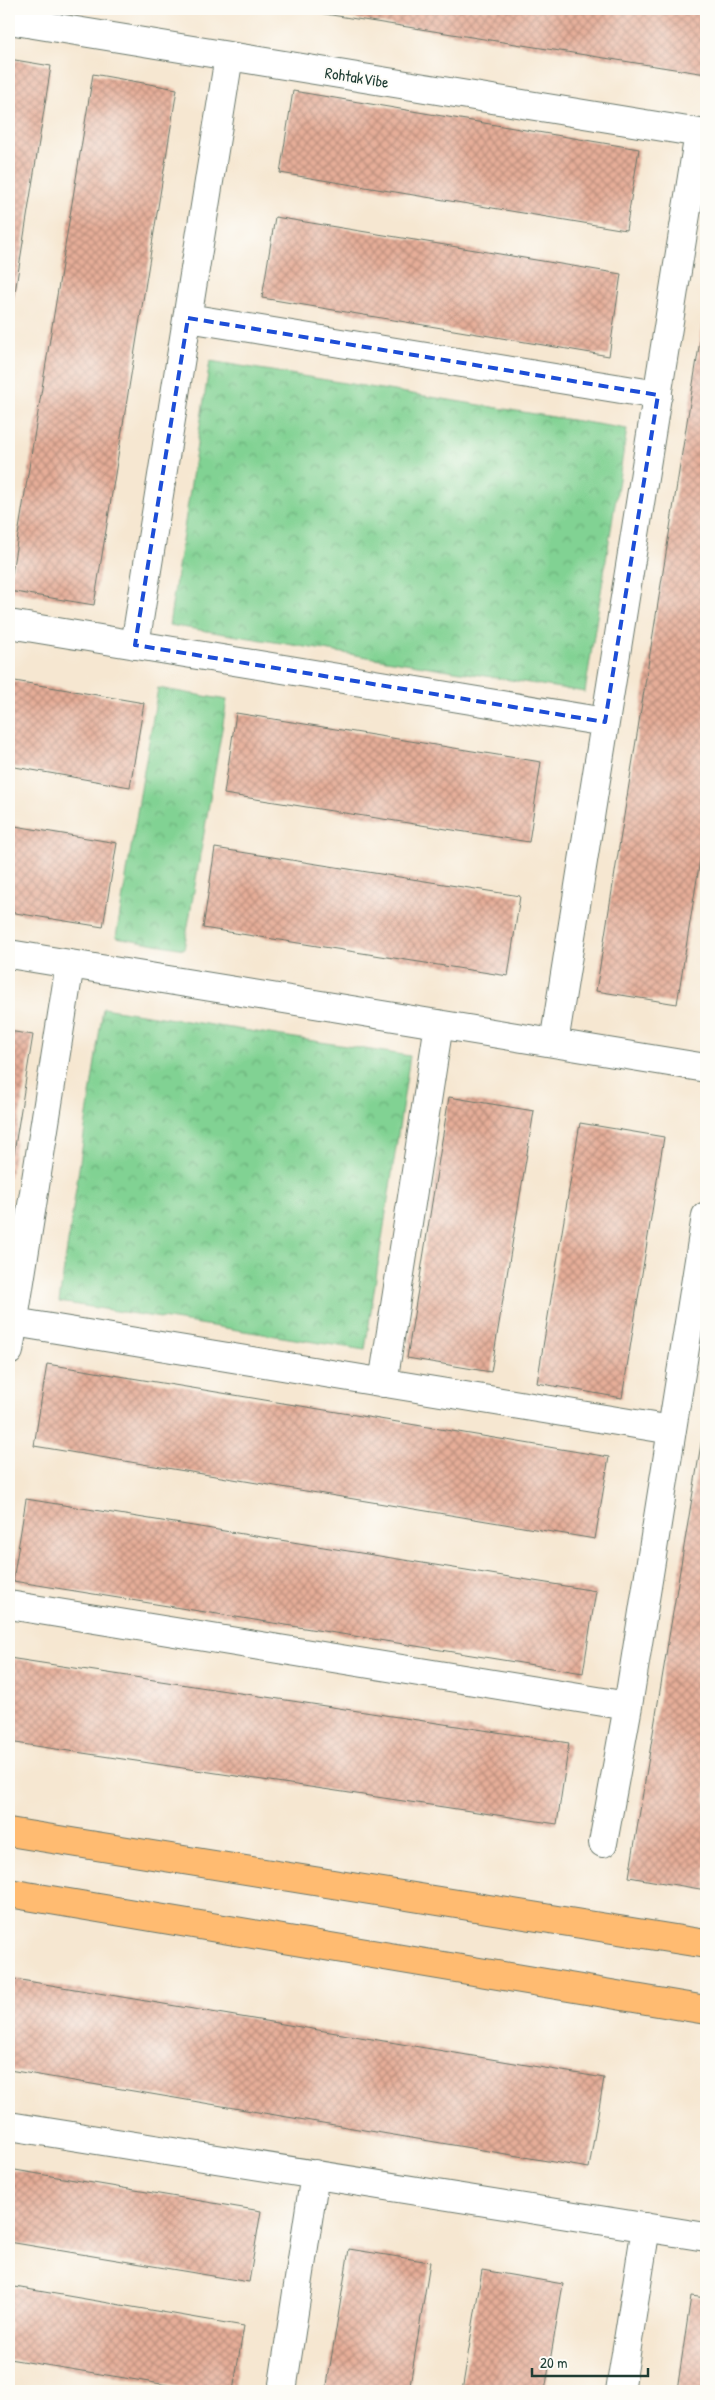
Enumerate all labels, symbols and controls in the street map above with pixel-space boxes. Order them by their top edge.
street label: RohtakVibe [323,61,391,93]
scale bar [532,2345,649,2377]
text: 20 m [540,2352,567,2373]

